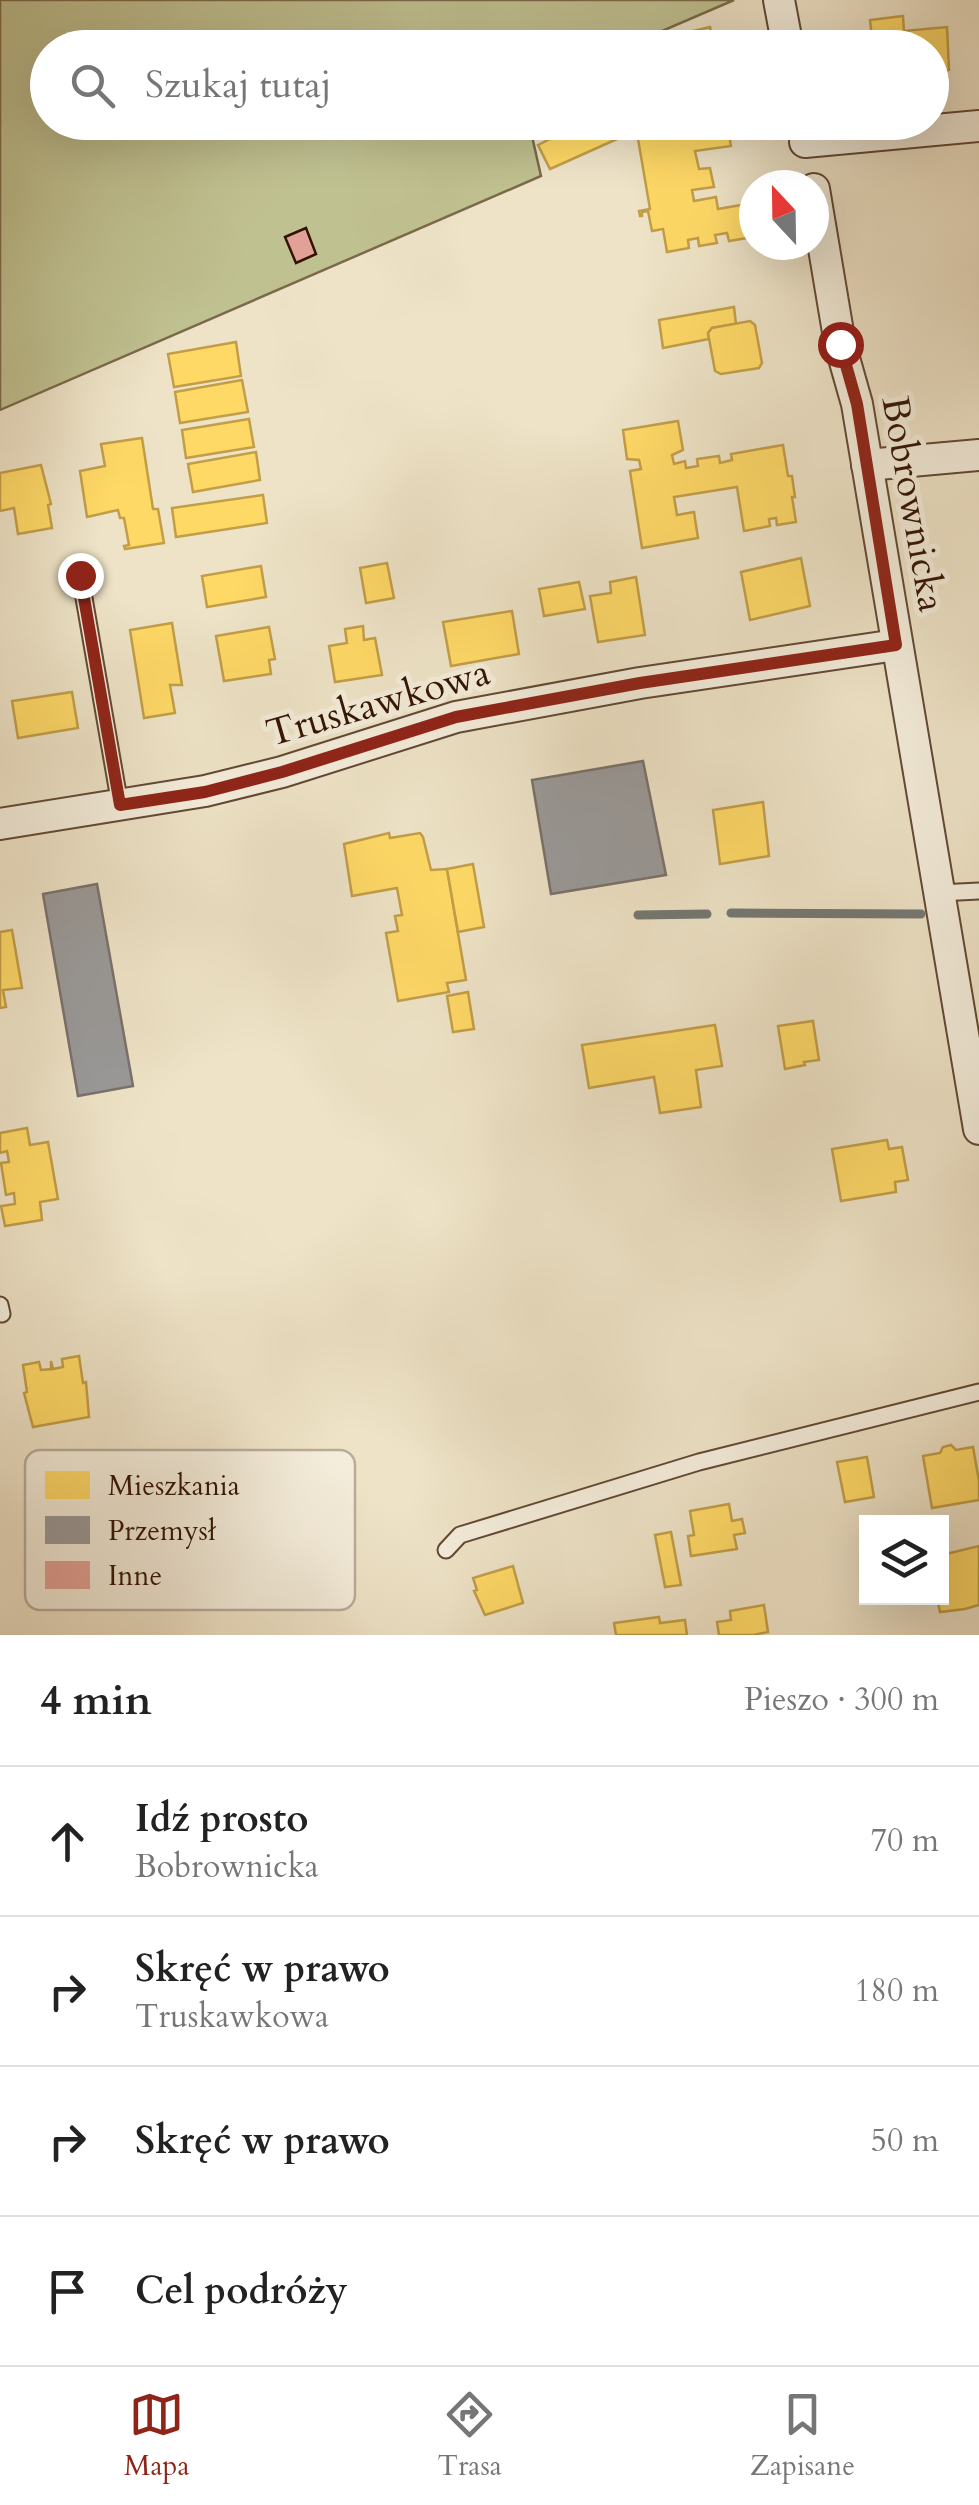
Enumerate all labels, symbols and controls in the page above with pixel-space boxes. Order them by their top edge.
search box [30,30,949,140]
icon: search [65,58,120,113]
text: Szukaj tutaj [145,59,332,111]
north arrow [739,170,829,260]
route start [818,322,864,368]
street label: Bobrownicka [868,392,958,616]
route end [58,553,104,599]
street label: Truskawkowa [260,646,496,760]
legend [25,1450,355,1610]
text: Mieszkania [108,1467,240,1505]
text: Przemysł [108,1512,217,1550]
map controls [859,1515,949,1605]
button: layers [859,1515,949,1605]
text: Inne [108,1557,162,1595]
text: 4 min [40,1672,152,1729]
text: Pieszo · 300 m [744,1678,939,1722]
text: Idź prosto [135,1793,308,1845]
icon: ahead [40,1814,95,1869]
text: 70 m [871,1819,939,1863]
text: Bobrownicka [135,1845,319,1889]
text: Skręć w prawo [135,1943,390,1995]
icon: right [40,1964,95,2019]
text: 180 m [854,1969,939,2013]
text: Truskawkowa [135,1995,329,2039]
icon: right [40,2114,95,2169]
text: Skręć w prawo [135,2115,390,2167]
text: 50 m [871,2119,939,2163]
icon: arrive [40,2264,95,2319]
text: Cel podróży [135,2265,348,2317]
tab: Mapa [124,2387,190,2485]
tab: Trasa [438,2387,502,2485]
tab: Zapisane [750,2387,855,2485]

